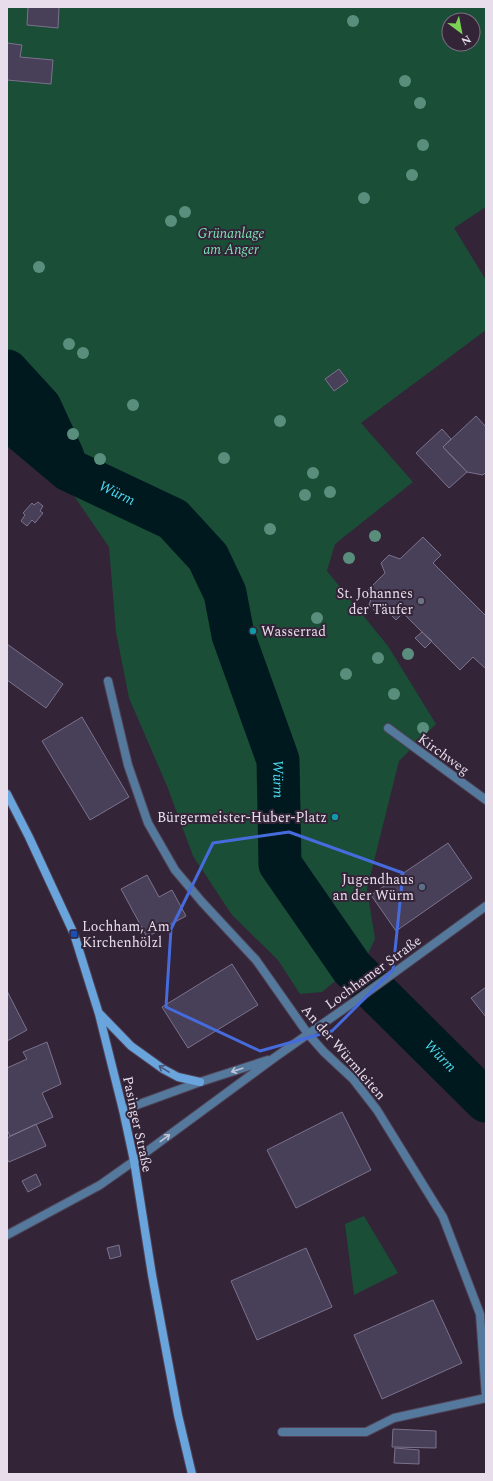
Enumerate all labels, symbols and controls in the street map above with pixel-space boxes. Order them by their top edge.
north arrow [441,12,481,52]
text: N [458,30,474,50]
park label: Grünanlage am Anger [197,223,265,260]
water label: Würm [94,474,139,512]
place label: St. Johannes der Täufer [337,583,413,620]
marker: St. Johannes der Täufer [416,596,426,606]
place label: Wasserrad [261,621,326,642]
marker: Wasserrad [248,626,258,636]
street label: Kirchweg [413,728,474,780]
water label: Würm [266,760,290,799]
place label: Bürgermeister-Huber-Platz [157,807,327,828]
marker: Bürgermeister-Huber-Platz [330,812,340,822]
place label: Jugendhaus an der Würm [333,869,414,906]
marker: Jugendhaus an der Würm [417,882,427,892]
place label: Lochham, Am Kirchenhölzl [82,916,170,953]
marker: Lochham, Am Kirchenhölzl [69,929,79,939]
street label: Lochhamer Straße [321,930,426,1015]
street label: An der Würmleiten [296,1000,391,1105]
water label: Würm [418,1034,462,1078]
one-way arrow [158,1065,170,1073]
one-way arrow [231,1067,244,1074]
street label: Pasinger Straße [117,1074,158,1174]
one-way arrow [159,1134,170,1142]

